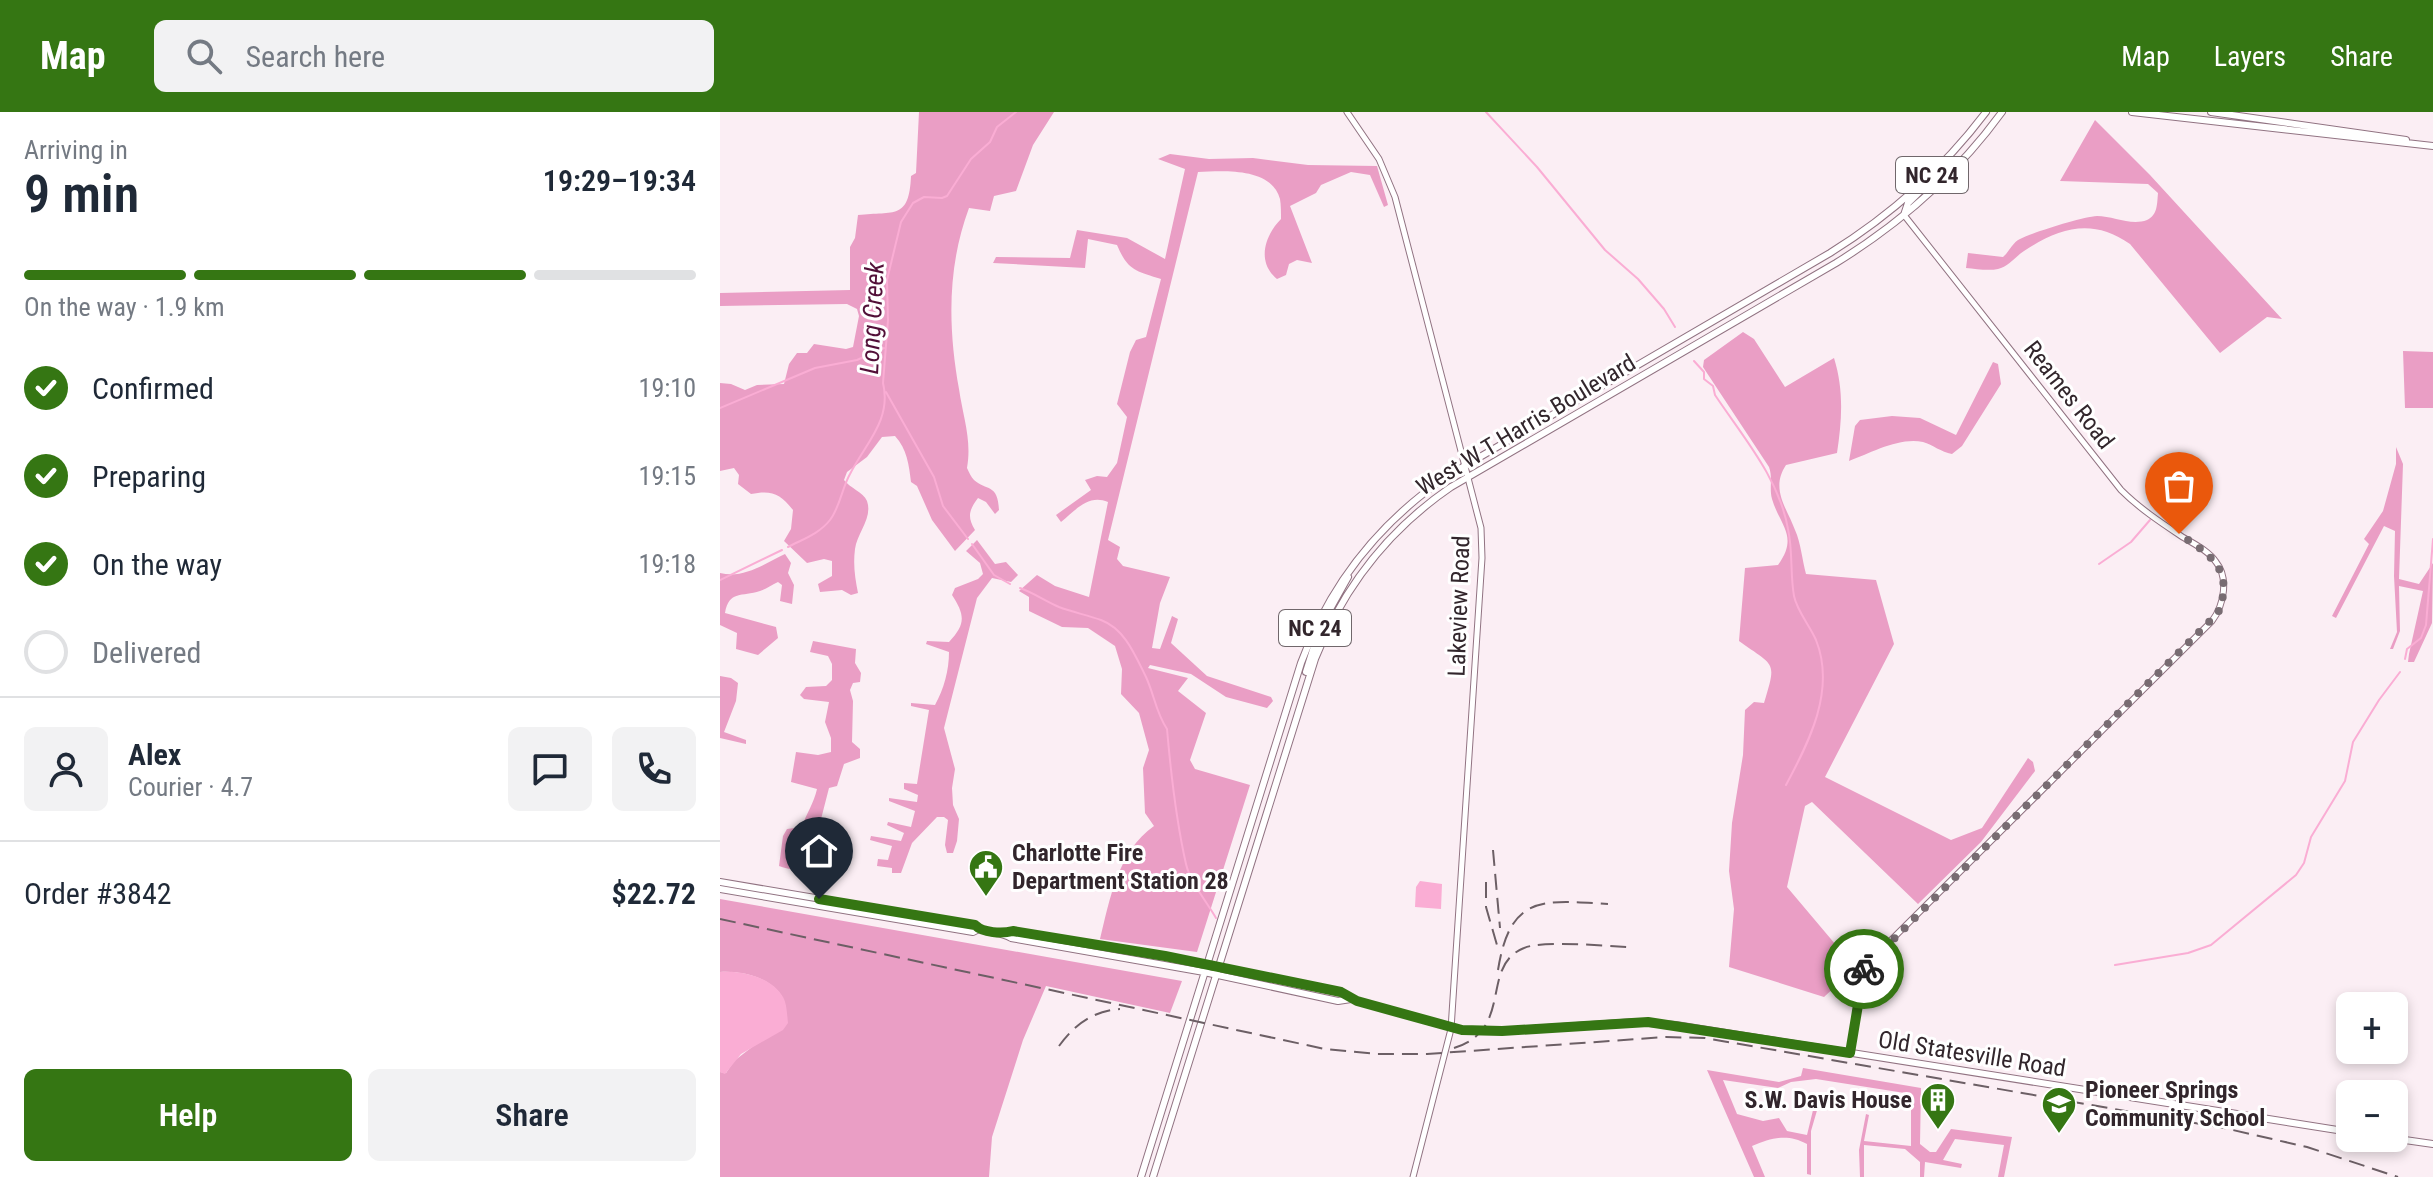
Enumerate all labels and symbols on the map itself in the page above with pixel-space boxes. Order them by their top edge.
road number: NC 24 [1896,157,1968,193]
water label: Long Creek [854,261,890,375]
street label: Reames Road [2018,335,2120,455]
street label: West W T Harris Boulevard [1411,348,1641,502]
pin [2145,452,2213,534]
street label: Lakeview Road [1443,535,1475,677]
road number: NC 24 [1279,610,1351,646]
pin [785,817,853,899]
place label: Charlotte Fire Department Station 28 [1012,839,1229,895]
public building icon: Charlotte Fire Department Station 28 [967,848,1005,898]
courier [1824,929,1904,1009]
street label: Old Statesville Road [1876,1025,2068,1083]
place label: Pioneer Springs Community School [2085,1076,2265,1132]
building icon: S.W. Davis House [1919,1081,1957,1131]
school or university icon: Pioneer Springs Community School [2040,1085,2078,1135]
place label: S.W. Davis House [1744,1086,1912,1114]

